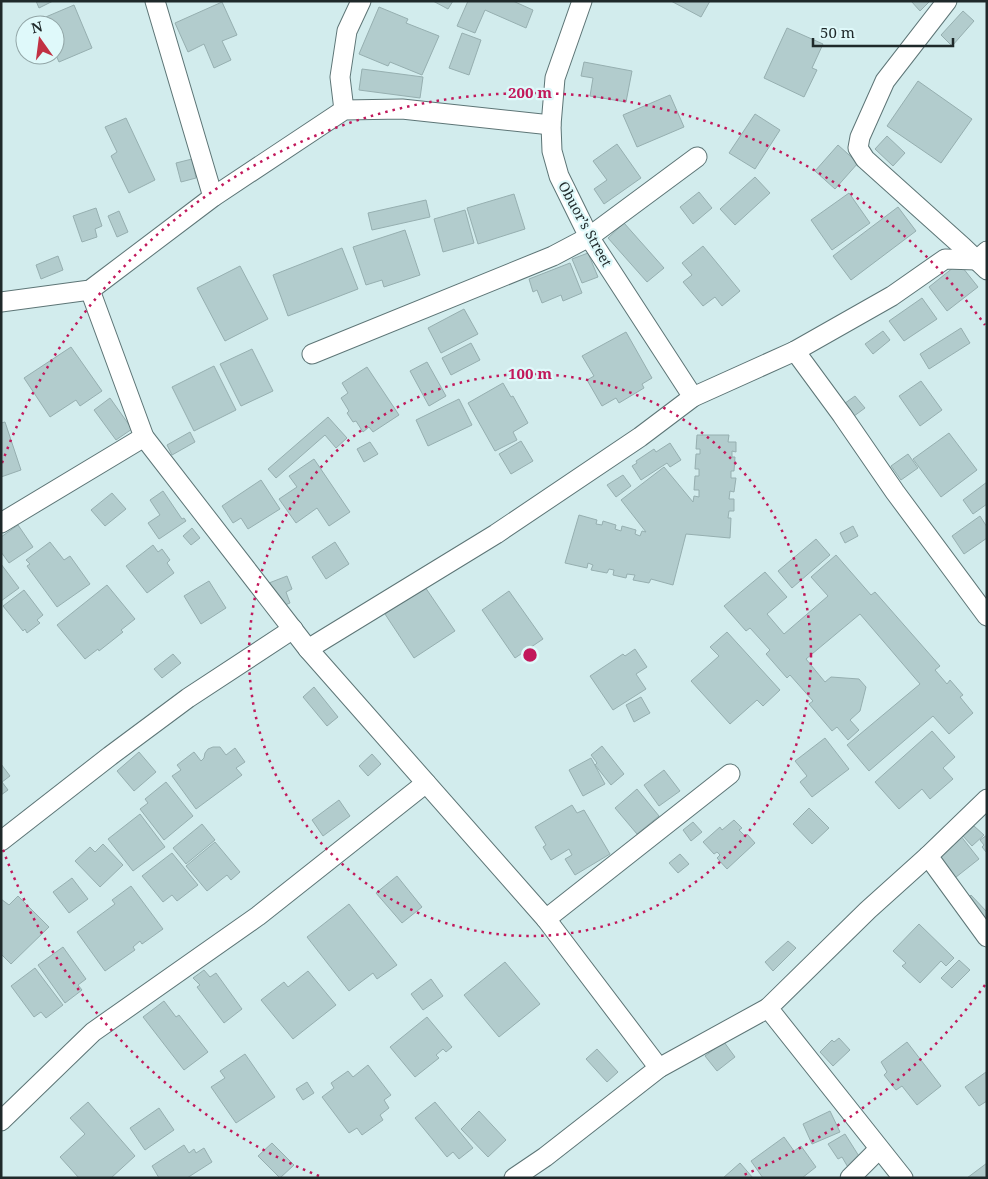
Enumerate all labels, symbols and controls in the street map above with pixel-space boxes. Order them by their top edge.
north arrow [15,15,65,65]
scale bar [813,15,953,47]
text: N [29,16,44,37]
text: 50 m [820,22,855,42]
text: 200 m [508,82,552,102]
street label: Obuor’s Street [554,178,617,270]
text: 100 m [508,363,552,383]
centre of rings [521,646,539,664]

